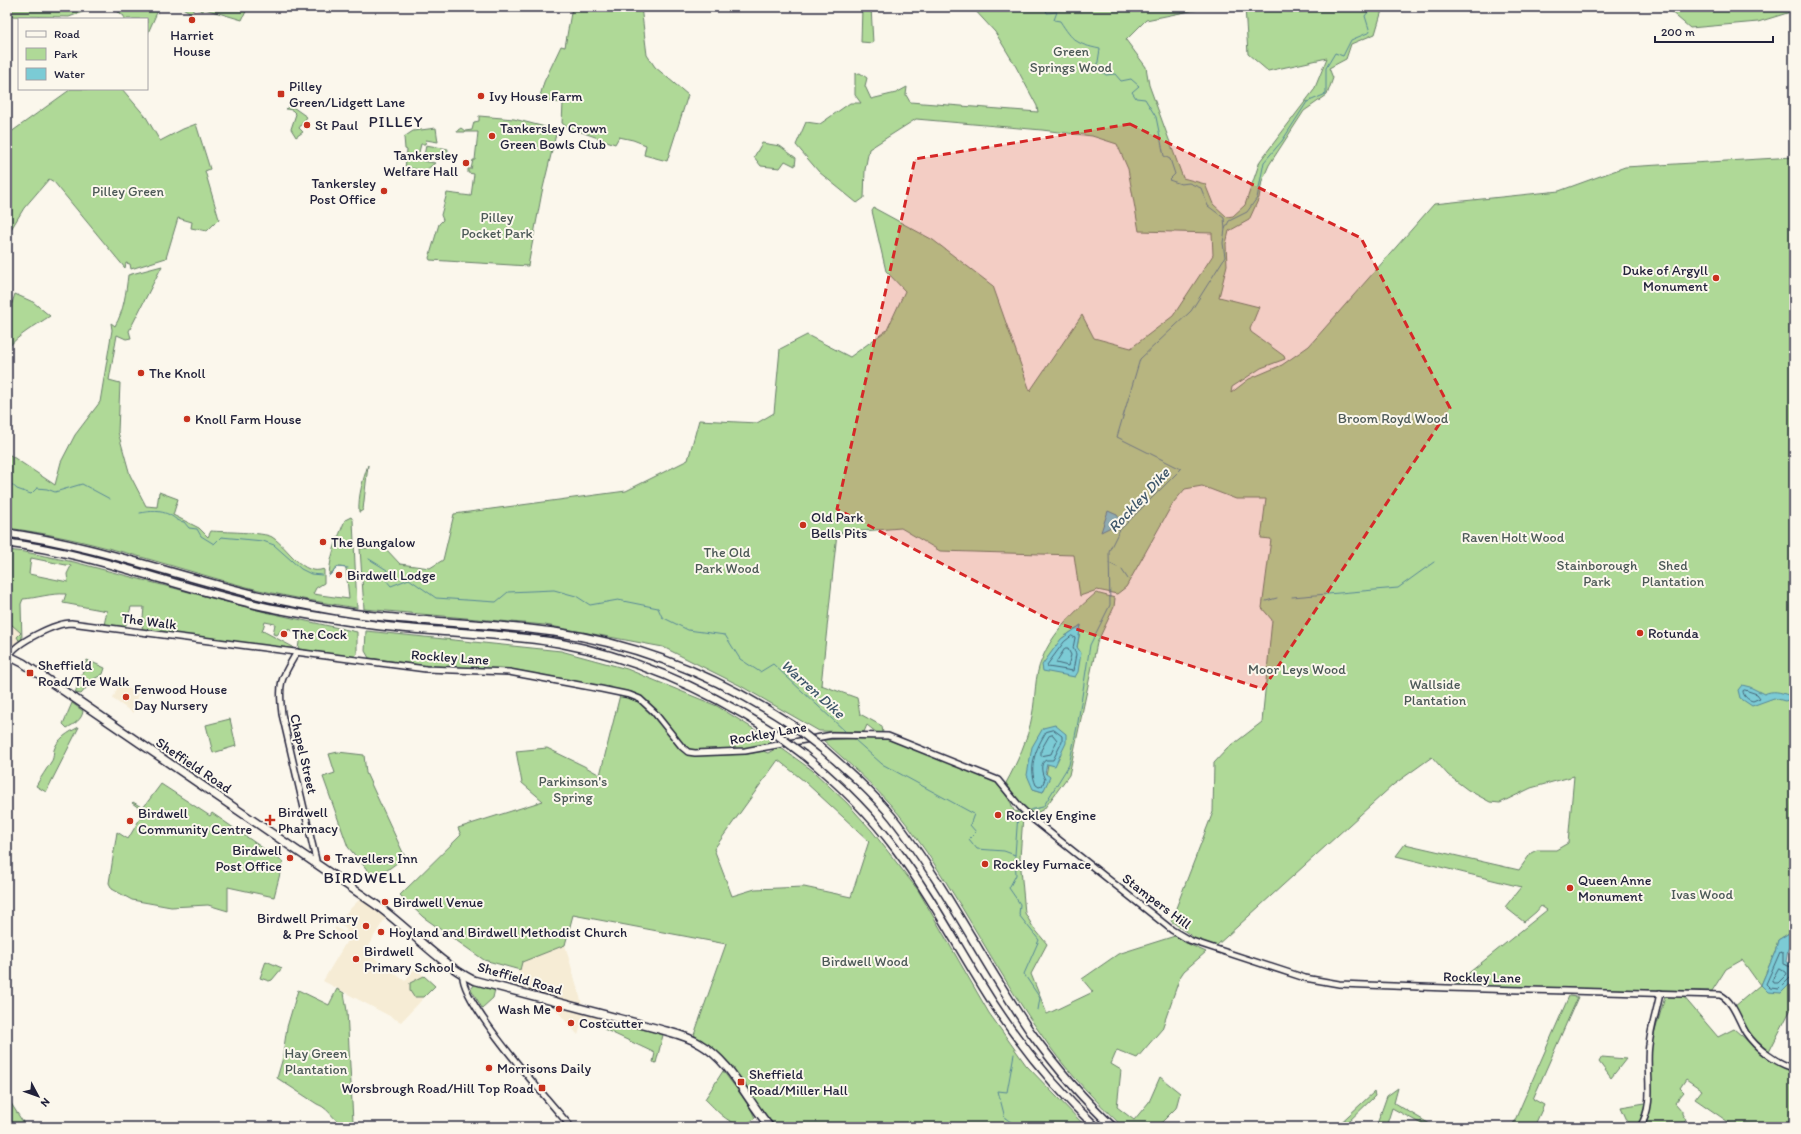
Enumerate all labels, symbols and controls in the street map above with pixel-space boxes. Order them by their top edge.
marker: Harriet House [187,15,197,25]
legend [18,18,148,90]
scale bar [1655,18,1773,44]
text: 200 m [1661,25,1695,39]
text: Road [54,27,80,41]
place label: Harriet House [170,27,214,60]
park label: Green Springs Wood [1030,43,1113,76]
text: Park [54,47,78,61]
text: Water [54,67,85,81]
place label: Pilley Green/Lidgett Lane [289,78,405,111]
place label: Ivy House Farm [489,88,583,105]
marker: Pilley Green/Lidgett Lane [276,89,286,99]
marker: Ivy House Farm [476,91,486,101]
district label: PILLEY [368,112,424,131]
place label: St Paul [315,117,358,134]
marker: St Paul [302,120,312,130]
place label: Tankersley Crown Green Bowls Club [500,120,607,153]
marker: Tankersley Crown Green Bowls Club [487,131,497,141]
place label: Tankersley Welfare Hall [383,147,458,180]
marker: Tankersley Welfare Hall [461,158,471,168]
place label: Tankersley Post Office [309,175,376,208]
park label: Pilley Green [92,183,165,200]
marker: Tankersley Post Office [379,186,389,196]
park label: Pilley Pocket Park [461,209,533,242]
place label: Duke of Argyll Monument [1622,262,1708,295]
marker: Duke of Argyll Monument [1711,273,1721,283]
place label: The Knoll [149,365,206,382]
marker: The Knoll [136,368,146,378]
park label: Broom Royd Wood [1338,410,1449,427]
place label: Knoll Farm House [195,411,302,428]
marker: Knoll Farm House [182,414,192,424]
water label: Rockley Dike [1105,463,1174,536]
place label: Old Park Bells Pits [811,509,867,542]
marker: Old Park Bells Pits [798,520,808,530]
park label: Raven Holt Wood [1462,529,1565,546]
place label: The Bungalow [331,534,416,551]
marker: The Bungalow [318,537,328,547]
park label: The Old Park Wood [695,544,760,577]
park label: Stainborough Park [1557,557,1638,590]
park label: Shed Plantation [1642,557,1705,590]
place label: Birdwell Lodge [347,567,436,584]
marker: Birdwell Lodge [334,570,344,580]
street label: The Walk [120,610,178,633]
place label: Rotunda [1648,625,1699,642]
place label: The Cock [292,626,348,643]
marker: Rotunda [1635,628,1645,638]
marker: The Cock [279,629,289,639]
street label: Rockley Lane [410,646,490,669]
water label: Warren Dike [778,656,849,723]
place label: Sheffield Road/The Walk [38,657,130,690]
park label: Moor Leys Wood [1248,661,1346,678]
marker: Sheffield Road/The Walk [25,668,35,678]
park label: Wallside Plantation [1404,676,1467,709]
place label: Fenwood House Day Nursery [134,681,228,714]
marker: Fenwood House Day Nursery [121,692,131,702]
street label: Chapel Street [286,712,321,796]
street label: Rockley Lane [728,718,808,749]
street label: Sheffield Road [153,734,235,797]
park label: Parkinson's Spring [539,773,607,806]
place label: Birdwell Pharmacy [278,804,338,837]
place label: Birdwell Community Centre [138,805,252,838]
place label: Rockley Engine [1006,807,1096,824]
marker: Rockley Engine [993,810,1003,820]
marker: Birdwell Pharmacy [265,815,275,825]
marker: Birdwell Community Centre [125,816,135,826]
place label: Birdwell Post Office [215,842,282,875]
place label: Travellers Inn [335,850,418,867]
marker: Birdwell Post Office [285,853,295,863]
marker: Travellers Inn [322,853,332,863]
place label: Rockley Furnace [993,856,1092,873]
marker: Rockley Furnace [980,859,990,869]
district label: BIRDWELL [323,868,407,887]
street label: Stampers Hill [1119,870,1195,933]
place label: Queen Anne Monument [1578,872,1652,905]
marker: Queen Anne Monument [1565,883,1575,893]
park label: Ivas Wood [1671,886,1733,903]
place label: Birdwell Venue [393,894,484,911]
marker: Birdwell Venue [380,897,390,907]
place label: Birdwell Primary & Pre School [257,910,358,943]
marker: Birdwell Primary & Pre School [361,921,371,931]
place label: Hoyland and Birdwell Methodist Church [389,924,627,941]
marker: Hoyland and Birdwell Methodist Church [376,927,386,937]
place label: Birdwell Primary School [364,943,455,976]
park label: Birdwell Wood [822,953,909,970]
marker: Birdwell Primary School [351,954,361,964]
street label: Sheffield Road [475,958,565,999]
street label: Rockley Lane [1443,968,1521,987]
place label: Wash Me [498,1001,551,1018]
marker: Wash Me [554,1004,564,1014]
place label: Costcutter [579,1015,644,1032]
marker: Costcutter [566,1018,576,1028]
park label: Hay Green Plantation [285,1045,348,1078]
place label: Morrisons Daily [497,1060,591,1077]
marker: Morrisons Daily [484,1063,494,1073]
place label: Sheffield Road/Miller Hall [749,1066,848,1099]
north arrow [18,1076,58,1116]
marker: Sheffield Road/Miller Hall [736,1077,746,1087]
place label: Worsbrough Road/Hill Top Road [341,1080,534,1097]
marker: Worsbrough Road/Hill Top Road [537,1083,547,1093]
text: N [38,1095,53,1109]

